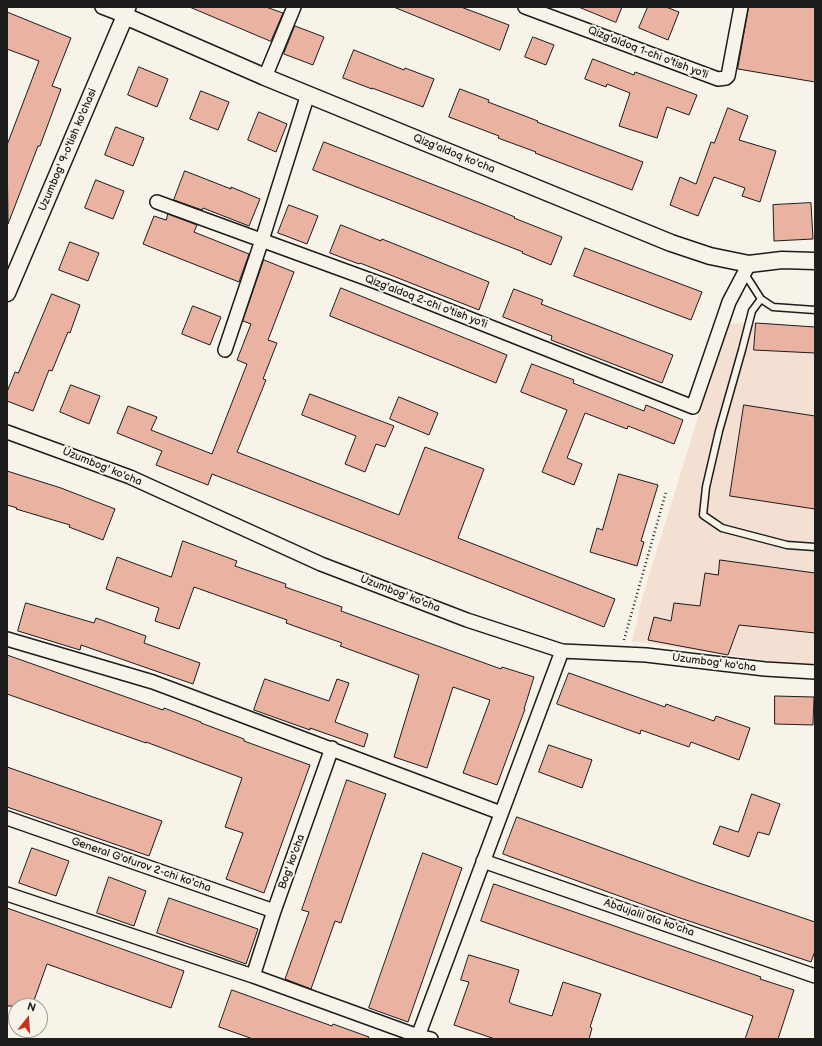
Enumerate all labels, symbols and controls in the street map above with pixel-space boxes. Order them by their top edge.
street label: Qizg'aldoq 1-chi o'tish yo'li [586,24,710,82]
street label: Uzumbog' 9-o'tish ko'chasi [36,87,100,213]
street label: Qizg'aldoq ko'cha [411,132,497,176]
street label: Qizg'aldoq 2-chi o'tish yo'li [363,273,489,331]
street label: Uzumbog' ko'cha [60,445,144,489]
street label: Uzumbog' ko'cha [358,573,442,615]
street label: Uzumbog' ko'cha [671,651,757,675]
street label: Bog' ko'cha [276,833,308,891]
street label: General G'ofurov 2-chi ko'cha [69,835,213,895]
street label: Abdujalil ota ko'cha [602,896,696,940]
north arrow [8,998,48,1038]
text: N [26,1000,37,1014]

